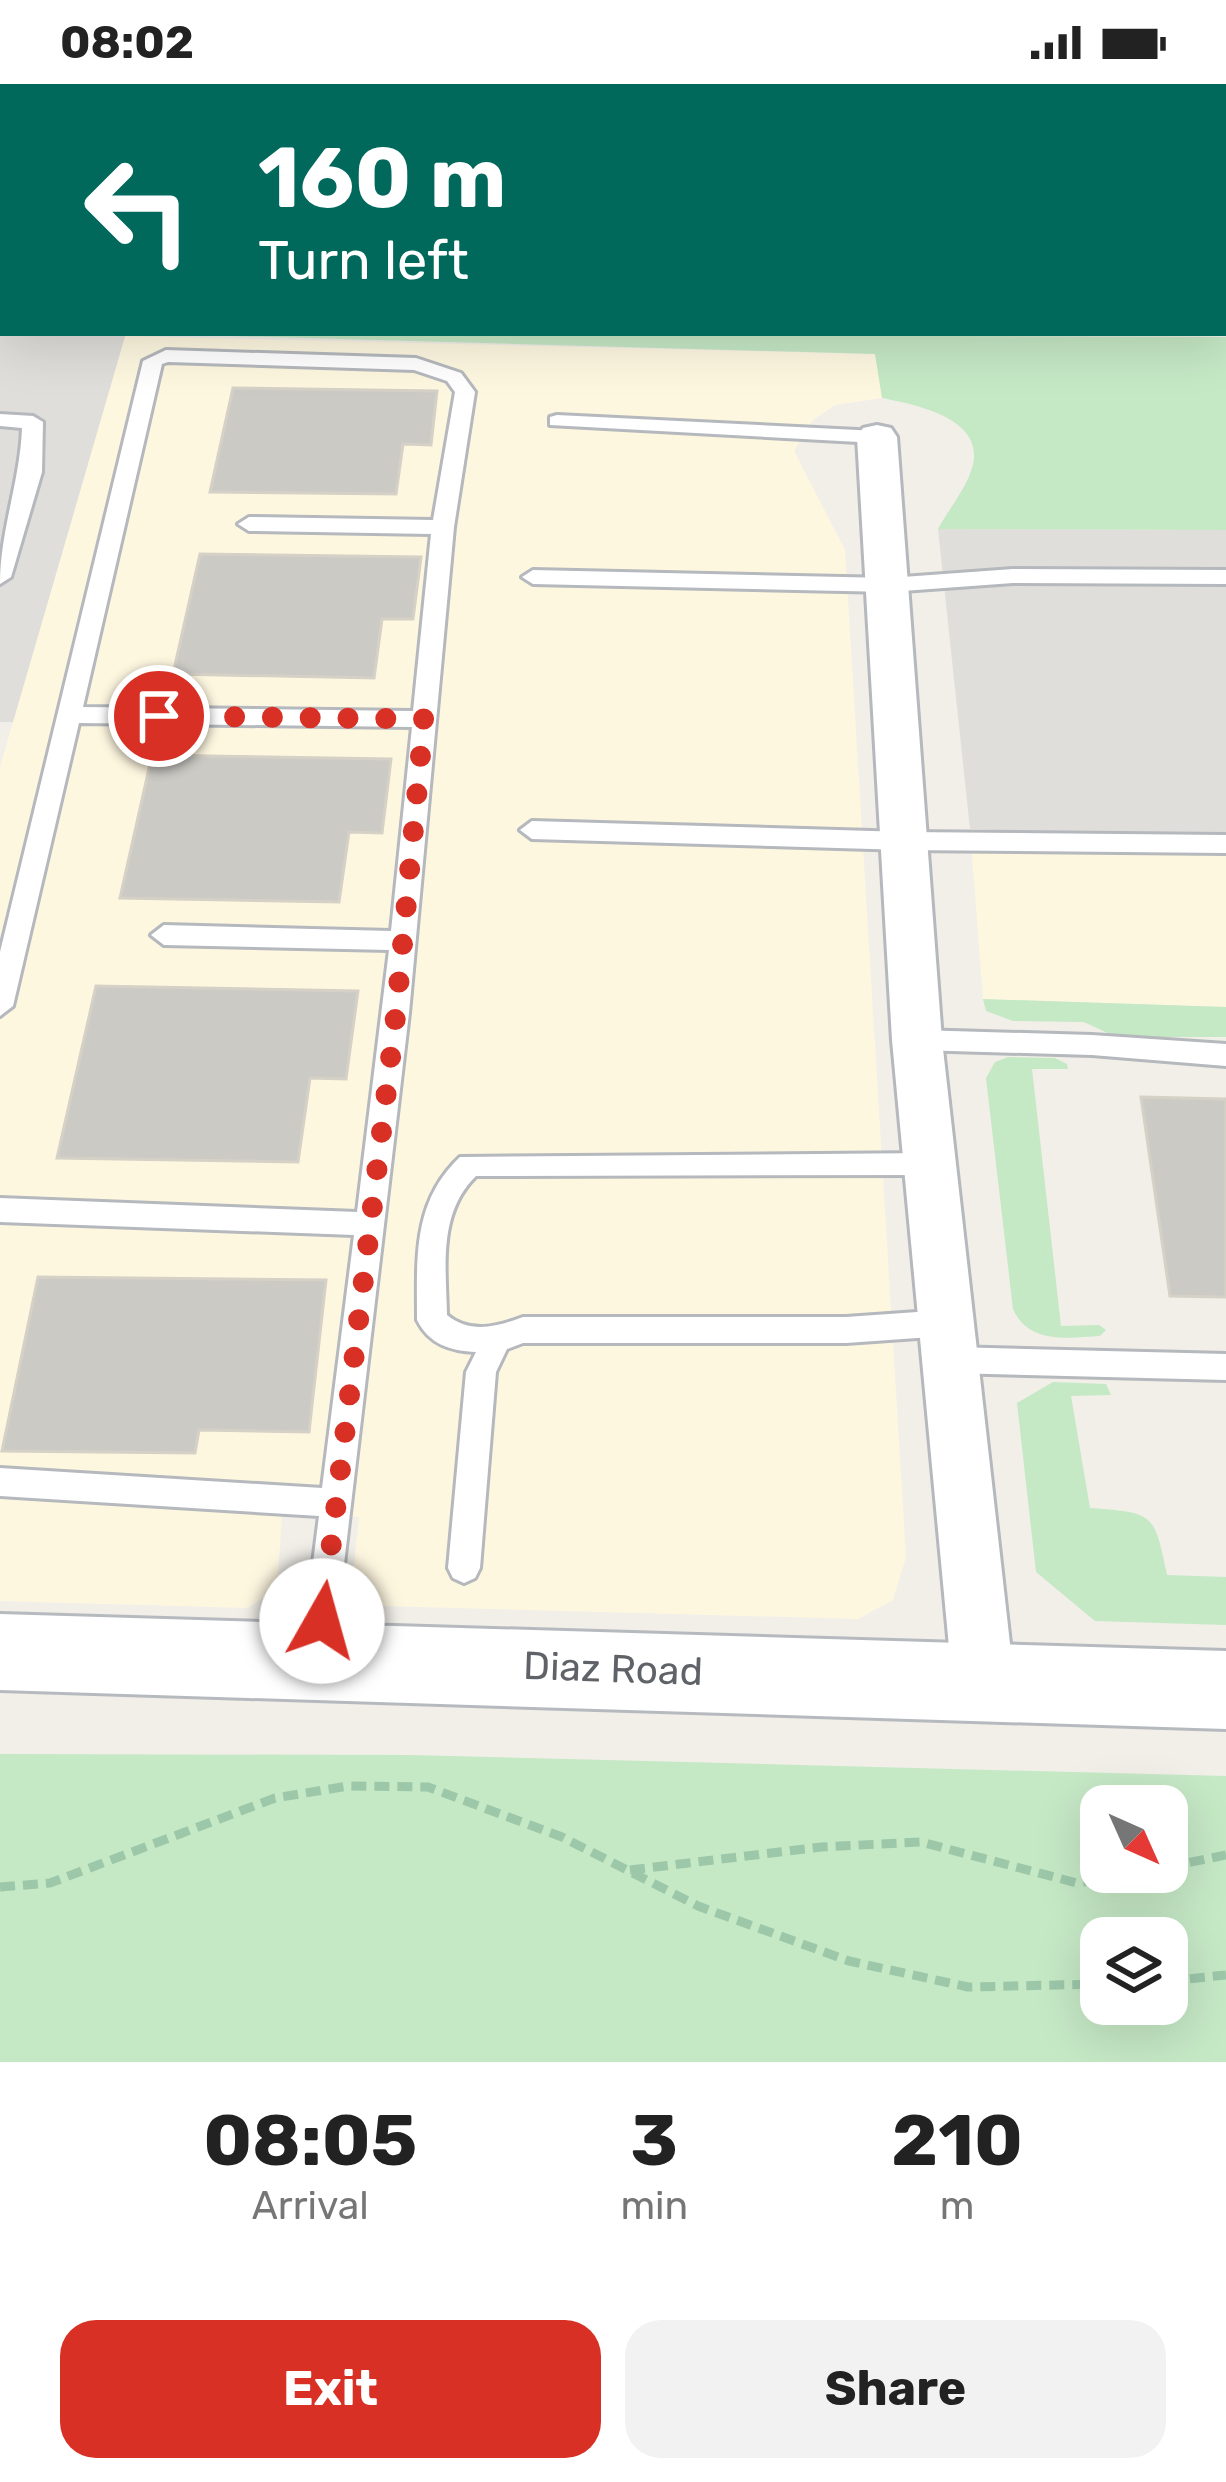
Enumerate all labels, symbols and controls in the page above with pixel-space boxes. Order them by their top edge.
text: 08:02 [60,16,194,69]
text: 160 m [258,128,506,228]
icon: left [60,132,216,288]
text: Turn left [258,229,469,293]
pin [108,665,210,767]
icon: arrive [126,683,192,749]
position arrow [259,1558,385,1684]
street label: Diaz Road [522,1643,704,1695]
north arrow [1080,1785,1188,1893]
map controls [1080,1785,1188,2025]
button: layers [1080,1917,1188,2025]
text: 08:05 [203,2098,417,2183]
text: 3 [631,2098,678,2183]
text: 210 [891,2098,1023,2183]
text: Arrival [252,2183,369,2229]
text: min [620,2183,688,2229]
text: m [940,2183,974,2229]
button: Exit [60,2320,601,2458]
button: Share [625,2320,1166,2458]

